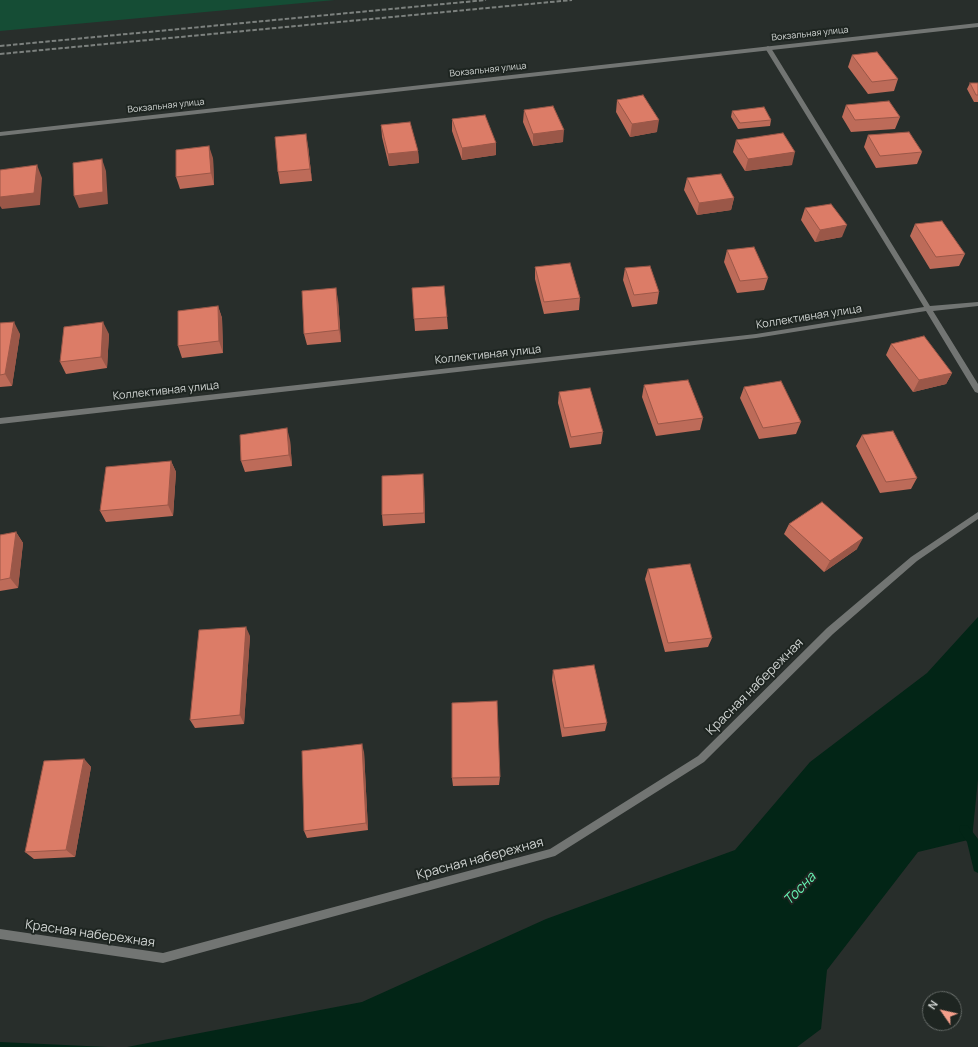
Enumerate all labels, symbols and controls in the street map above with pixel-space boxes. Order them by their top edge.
street label: Вокзальная улица [771,25,849,43]
street label: Вокзальная улица [449,61,527,79]
street label: Вокзальная улица [127,97,205,115]
street label: Коллективная улица [755,302,863,332]
street label: Коллективная улица [434,343,542,367]
street label: Коллективная улица [112,379,220,403]
street label: Красная набережная [703,635,807,739]
street label: Красная набережная [415,835,545,883]
water label: Тосна [780,869,820,909]
street label: Красная набережная [24,917,156,951]
north arrow [922,991,962,1031]
text: N [924,997,941,1012]

